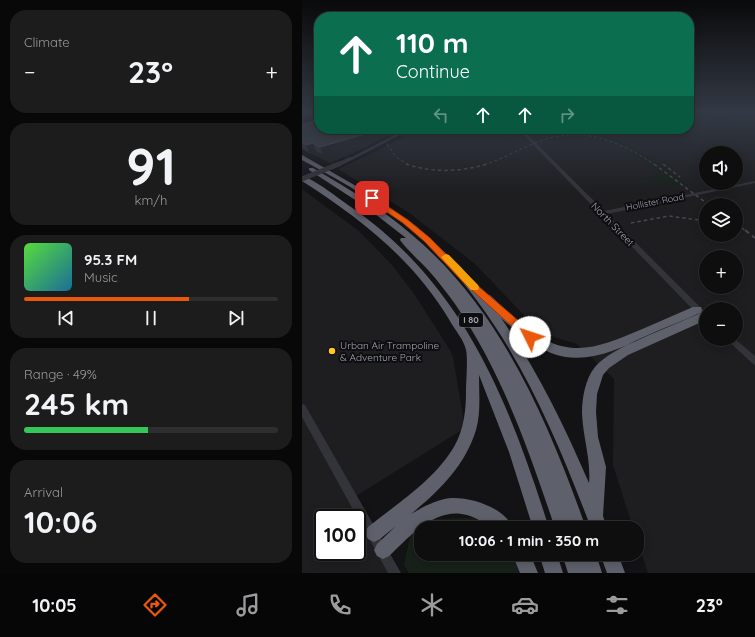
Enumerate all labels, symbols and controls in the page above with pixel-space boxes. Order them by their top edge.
text: 110 m [396,25,469,60]
icon: ahead [330,28,382,80]
text: Climate [24,34,70,50]
text: 23° [128,53,173,91]
text: − [24,58,35,86]
text: + [266,58,278,86]
text: Continue [396,60,470,83]
icon: left [430,104,452,126]
icon: ahead [472,104,494,126]
icon: ahead [514,104,536,126]
icon: right [556,104,578,126]
text: 91 [126,133,176,198]
map controls [699,146,743,346]
button: sound [699,146,743,190]
pin [355,181,389,215]
icon: arrive [361,187,383,209]
street label: Hollister Road [625,191,685,212]
text: km/h [135,192,167,208]
button: layers [699,198,743,242]
street label: North Street [588,200,637,250]
text: 95.3 FM [84,250,137,269]
button: + [699,250,743,294]
text: Music [84,269,118,285]
button: − [699,302,743,346]
icon: previous [55,307,77,329]
icon: pause [140,307,162,329]
icon: next [225,307,247,329]
road number: I 80 [459,313,483,327]
position arrow [509,316,551,358]
place label: Urban Air Trampoline & Adventure Park [340,339,439,364]
marker: Urban Air Trampoline & Adventure Park [327,346,337,356]
text: Range · 49% [24,366,97,382]
text: 245 km [24,385,129,423]
text: Arrival [24,484,63,500]
text: 10:06 [24,503,97,541]
speed limit sign: 100 [314,509,366,561]
text: 10:06 · 1 min · 350 m [459,531,599,550]
icon: directions [141,591,169,619]
icon: music [234,591,262,619]
icon: phone [326,591,354,619]
icon: climate [418,591,446,619]
icon: car [511,591,539,619]
icon: filters [603,591,631,619]
text: 10:05 [32,594,77,617]
text: 23° [696,594,723,617]

